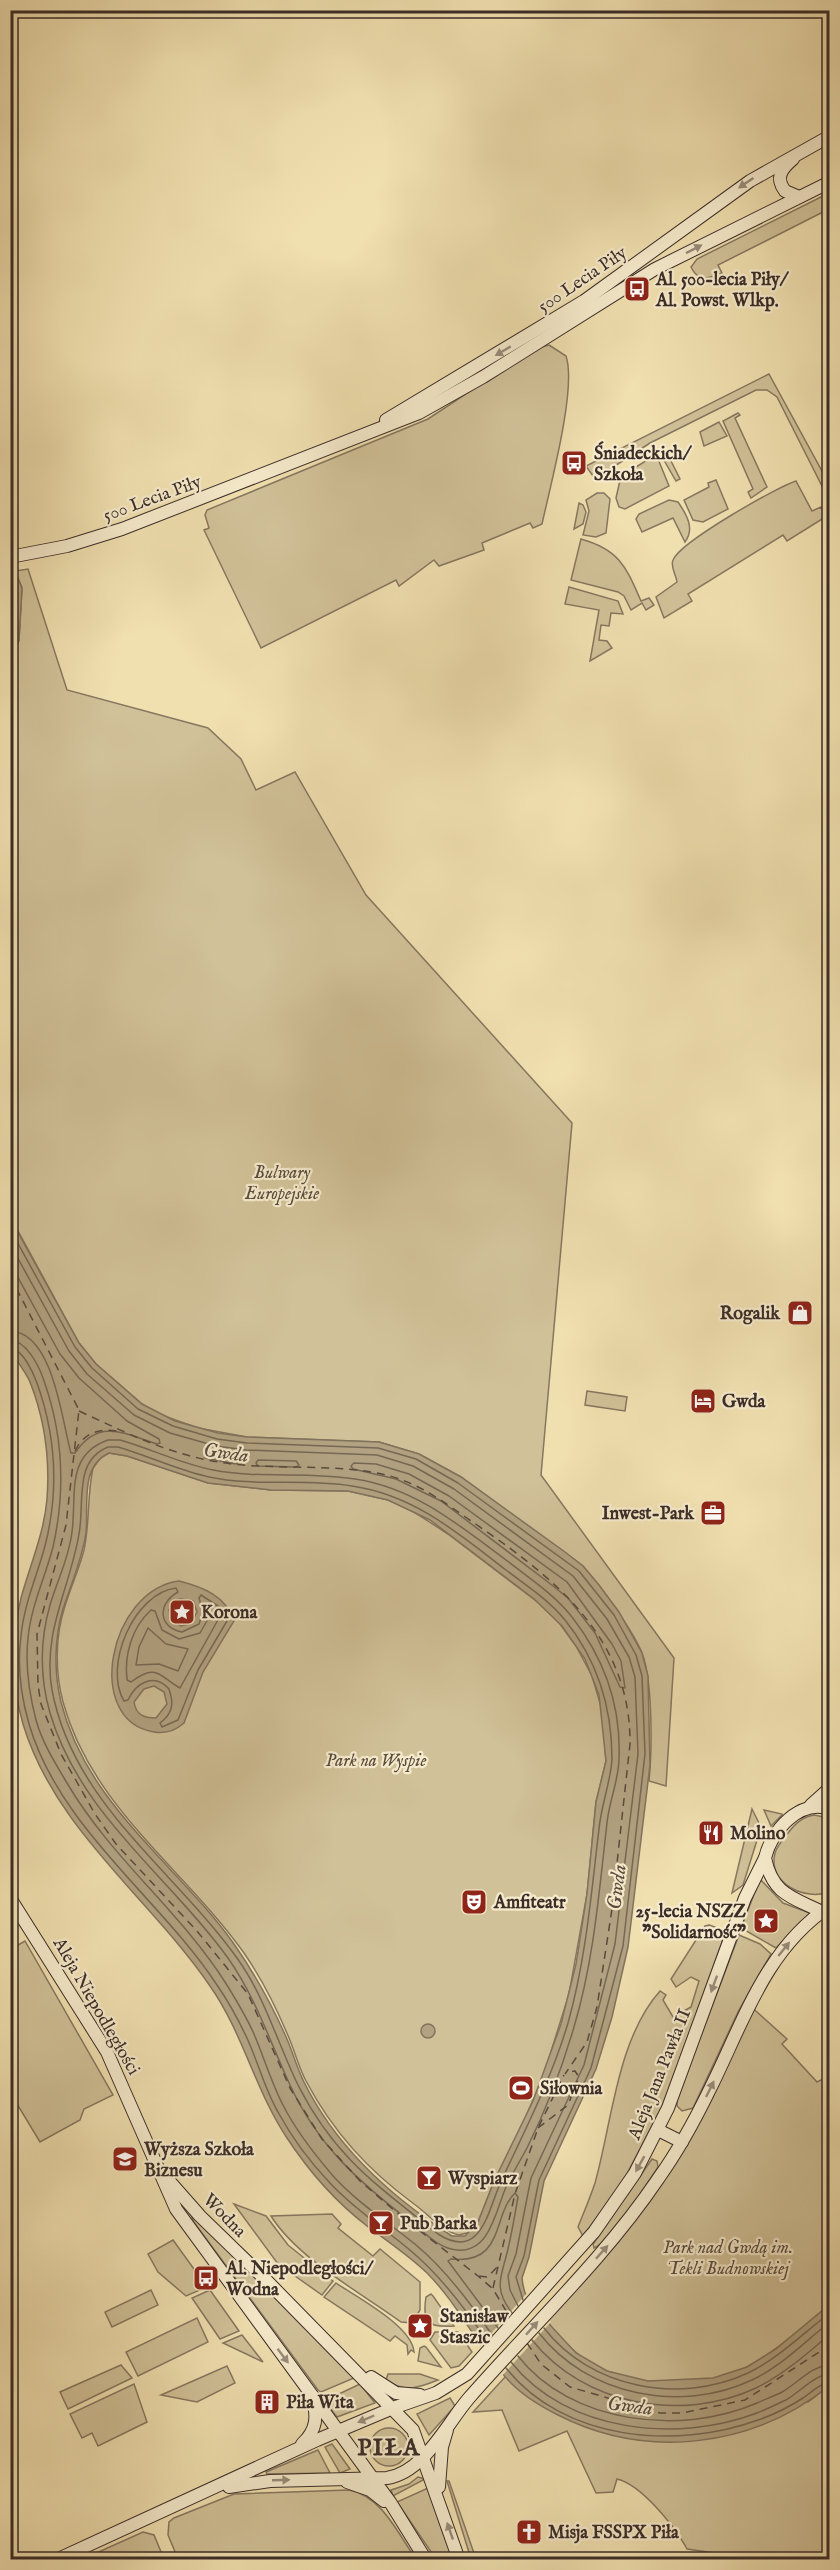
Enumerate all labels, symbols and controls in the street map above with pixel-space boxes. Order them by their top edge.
one-way arrow [739,177,755,189]
street label: 500 Lecia Piły [534,242,632,318]
one-way arrow [686,245,703,254]
place label: Al. 500-lecia Piły/ Al. Powst. Wlkp. [655,269,790,313]
bus stop icon: Al. 500-lecia Piły/ Al. Powst. Wlkp. [622,274,652,304]
one-way arrow [495,346,511,357]
place label: Śniadeckich/ Szkoła [594,441,693,487]
bus stop icon: Śniadeckich/ Szkoła [559,448,589,478]
street label: 500 Lecia Piły [100,471,205,528]
park label: Bulwary Europejskie [244,1162,319,1206]
shop icon: Rogalik [785,1298,815,1328]
place label: Rogalik [720,1303,781,1326]
hotel icon: Gwda [688,1386,718,1416]
place label: Gwda [722,1391,767,1414]
water label: Gwda [202,1438,250,1469]
office icon: Inwest-Park [698,1498,728,1528]
place label: Inwest-Park [602,1503,695,1526]
place icon: Korona [167,1597,197,1627]
place label: Korona [201,1602,258,1625]
park label: Park na Wyspie [326,1750,426,1773]
restaurant icon: Molino [696,1818,726,1848]
place label: Molino [730,1823,786,1846]
water label: Gwda [602,1863,633,1911]
theatre icon: Amfiteatr [459,1887,489,1917]
place label: Amfiteatr [493,1892,566,1915]
place label: 25-lecia NSZZ "Solidarność" [635,1901,746,1945]
place icon: 25-lecia NSZZ "Solidarność" [751,1906,781,1936]
street label: Aleja Niepodległości [46,1933,144,2080]
one-way arrow [777,1941,789,1956]
one-way arrow [709,1975,719,1993]
street label: Aleja Jana Pawła II [623,2006,697,2144]
sports icon: Siłownia [506,2073,536,2103]
place label: Siłownia [540,2078,604,2101]
one-way arrow [705,2081,714,2098]
place label: Wyższa Szkoła Biznesu [143,2139,255,2183]
school or university icon: Wyższa Szkoła Biznesu [110,2144,140,2174]
one-way arrow [635,2156,645,2173]
bar icon: Wyspiarz [414,2163,444,2193]
place label: Wyspiarz [447,2168,518,2191]
street label: Wodna [197,2189,251,2243]
bar icon: Pub Barka [366,2208,396,2238]
place label: Pub Barka [400,2213,478,2236]
park label: Park nad Gwdą im. Tekli Budnowskiej [663,2237,793,2281]
one-way arrow [595,2244,609,2259]
place label: Al. Niepodległości/ Wodna [225,2258,375,2302]
bus stop icon: Al. Niepodległości/ Wodna [191,2263,221,2293]
place label: Stanisław Staszic [440,2306,509,2350]
place icon: Stanisław Staszic [405,2311,435,2341]
one-way arrow [525,2321,539,2336]
one-way arrow [277,2347,289,2363]
building icon: Piła Wita [252,2387,282,2417]
water label: Gwda [606,2391,654,2422]
place label: Piła Wita [286,2392,355,2415]
one-way arrow [357,2415,375,2425]
district label: PIŁA [357,2433,421,2464]
one-way arrow [272,2476,291,2485]
church icon: Misja FSSPX Piła [514,2517,544,2547]
one-way arrow [444,2522,454,2540]
place label: Misja FSSPX Piła [548,2522,680,2545]

